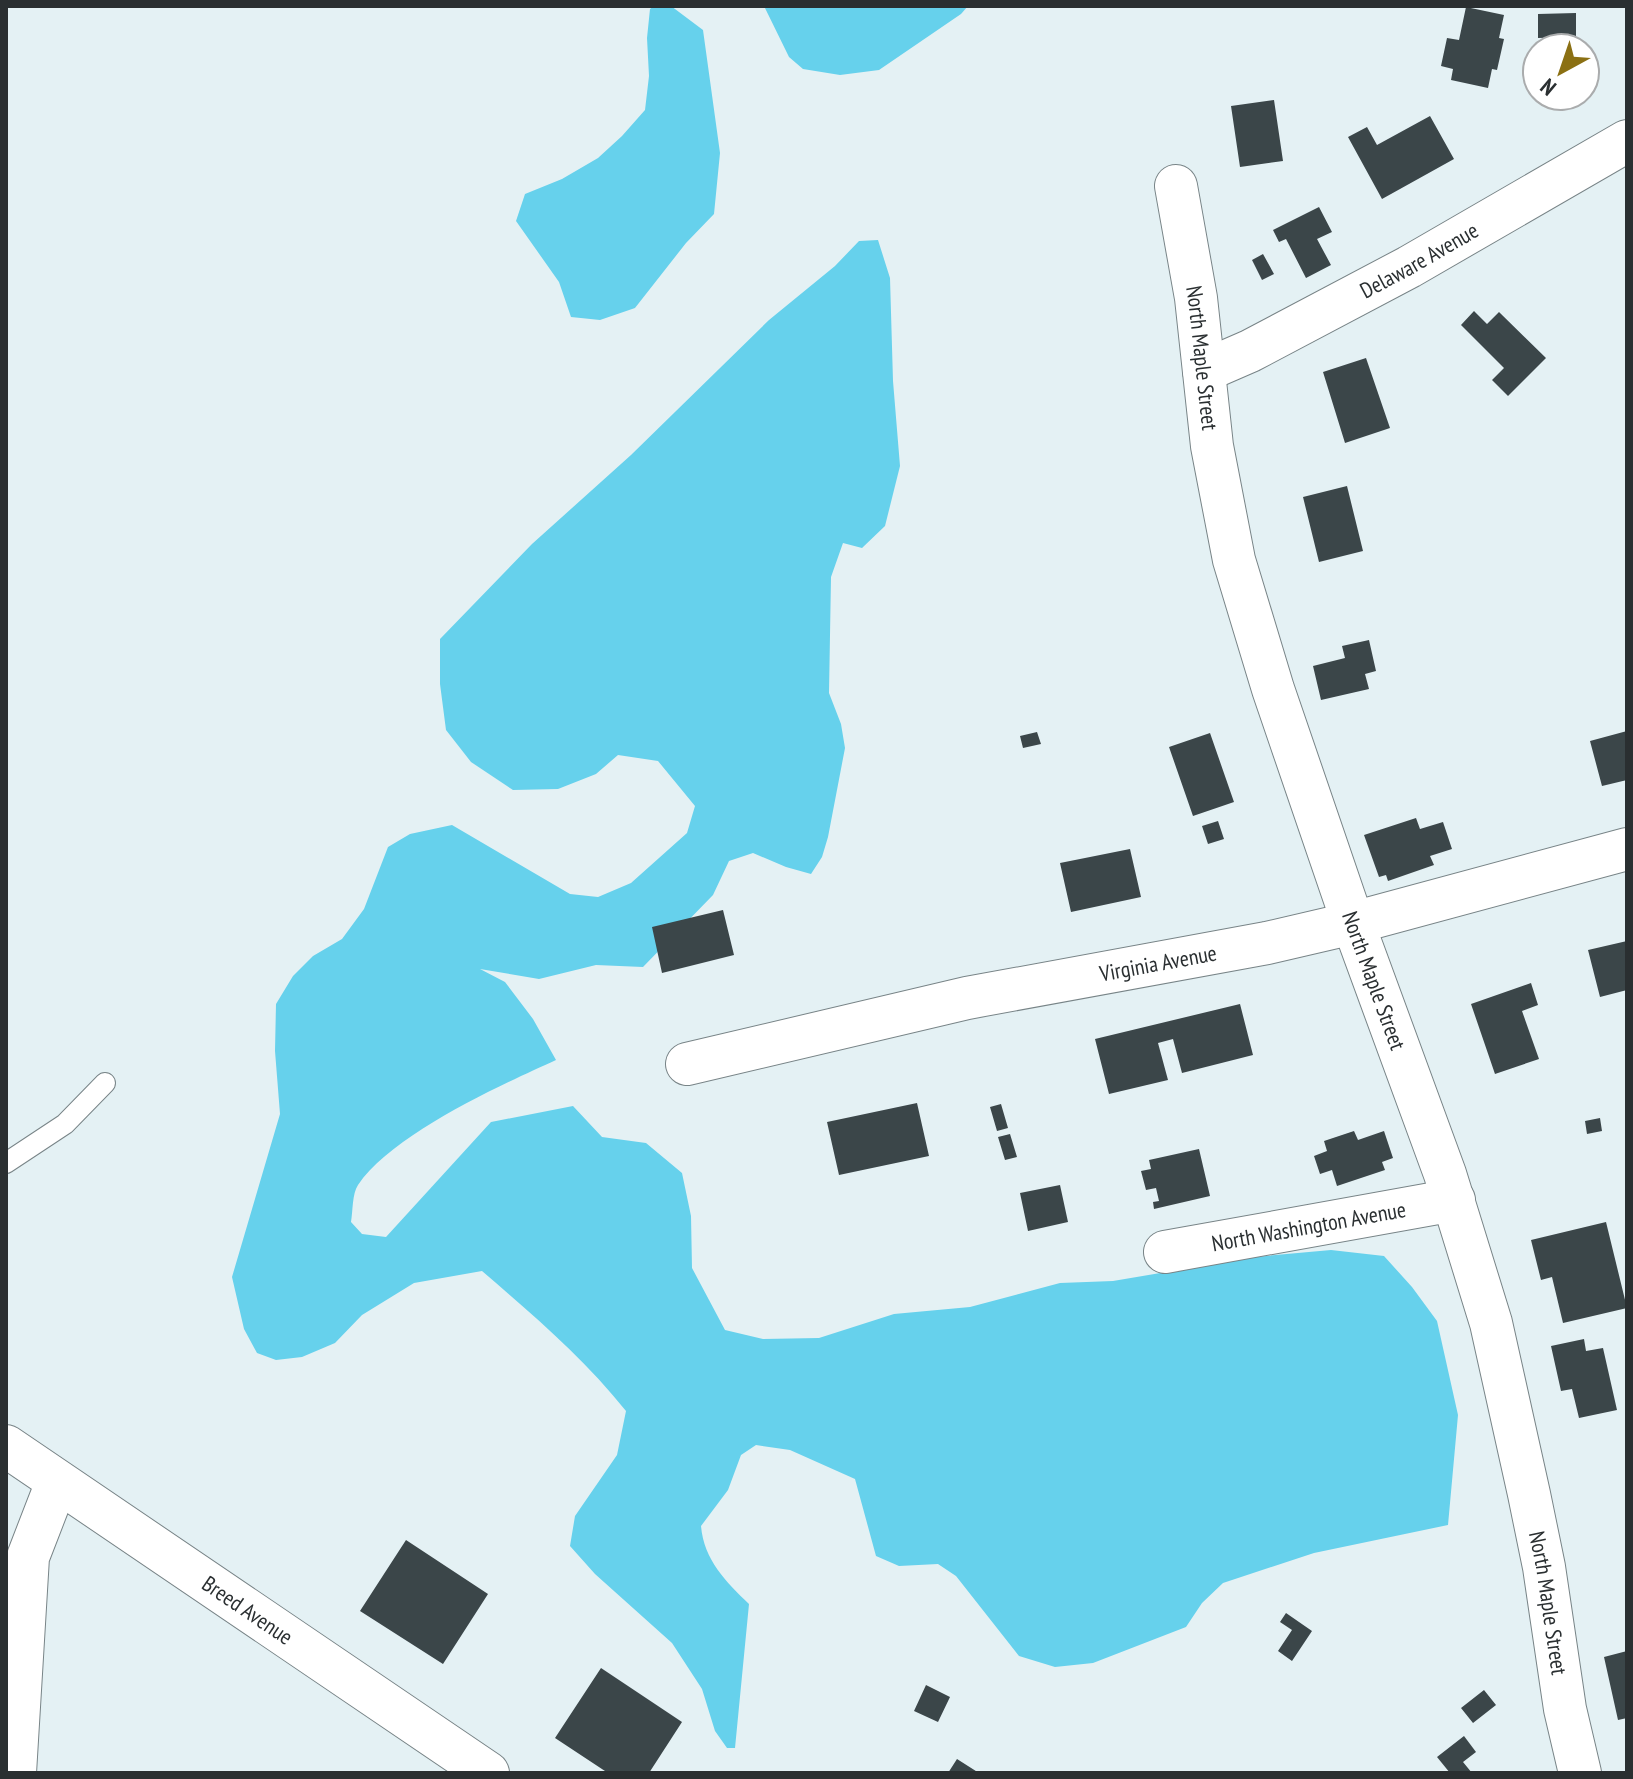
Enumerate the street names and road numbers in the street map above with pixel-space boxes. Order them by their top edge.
street label: Delaware Avenue [1355,216,1483,304]
street label: North Maple Street [1180,283,1224,432]
street label: North Maple Street [1336,908,1412,1053]
street label: Virginia Avenue [1096,939,1219,988]
street label: North Washington Avenue [1209,1195,1408,1257]
street label: North Maple Street [1523,1529,1574,1677]
street label: Breed Avenue [197,1569,298,1651]

